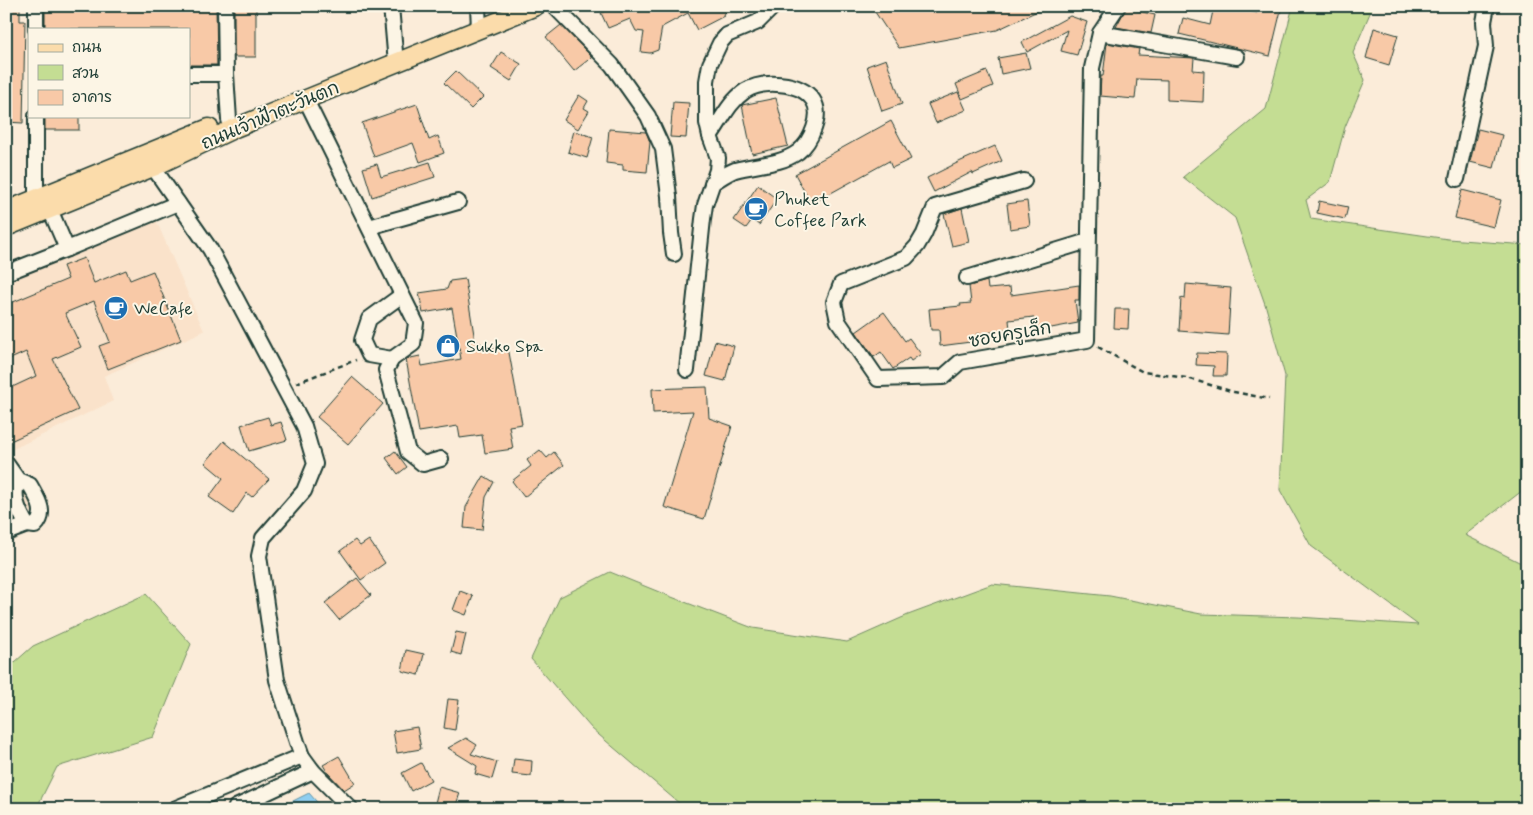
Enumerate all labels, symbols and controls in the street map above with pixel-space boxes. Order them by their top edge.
legend [28,28,190,118]
text: ถนน [72,38,101,58]
text: สวน [72,64,99,84]
street label: ถนนเจ้าฟ้าตะวันตก [197,74,343,156]
text: อาคาร [72,88,112,108]
place label: Phuket Coffee Park [774,188,867,233]
cafe icon: Phuket Coffee Park [743,196,769,222]
cafe icon: WeCafe [103,295,129,321]
place label: WeCafe [134,297,193,321]
street label: ซอยครูเล็ก [967,314,1053,355]
shop icon: Sukko Spa [435,333,461,359]
place label: Sukko Spa [466,335,543,359]

